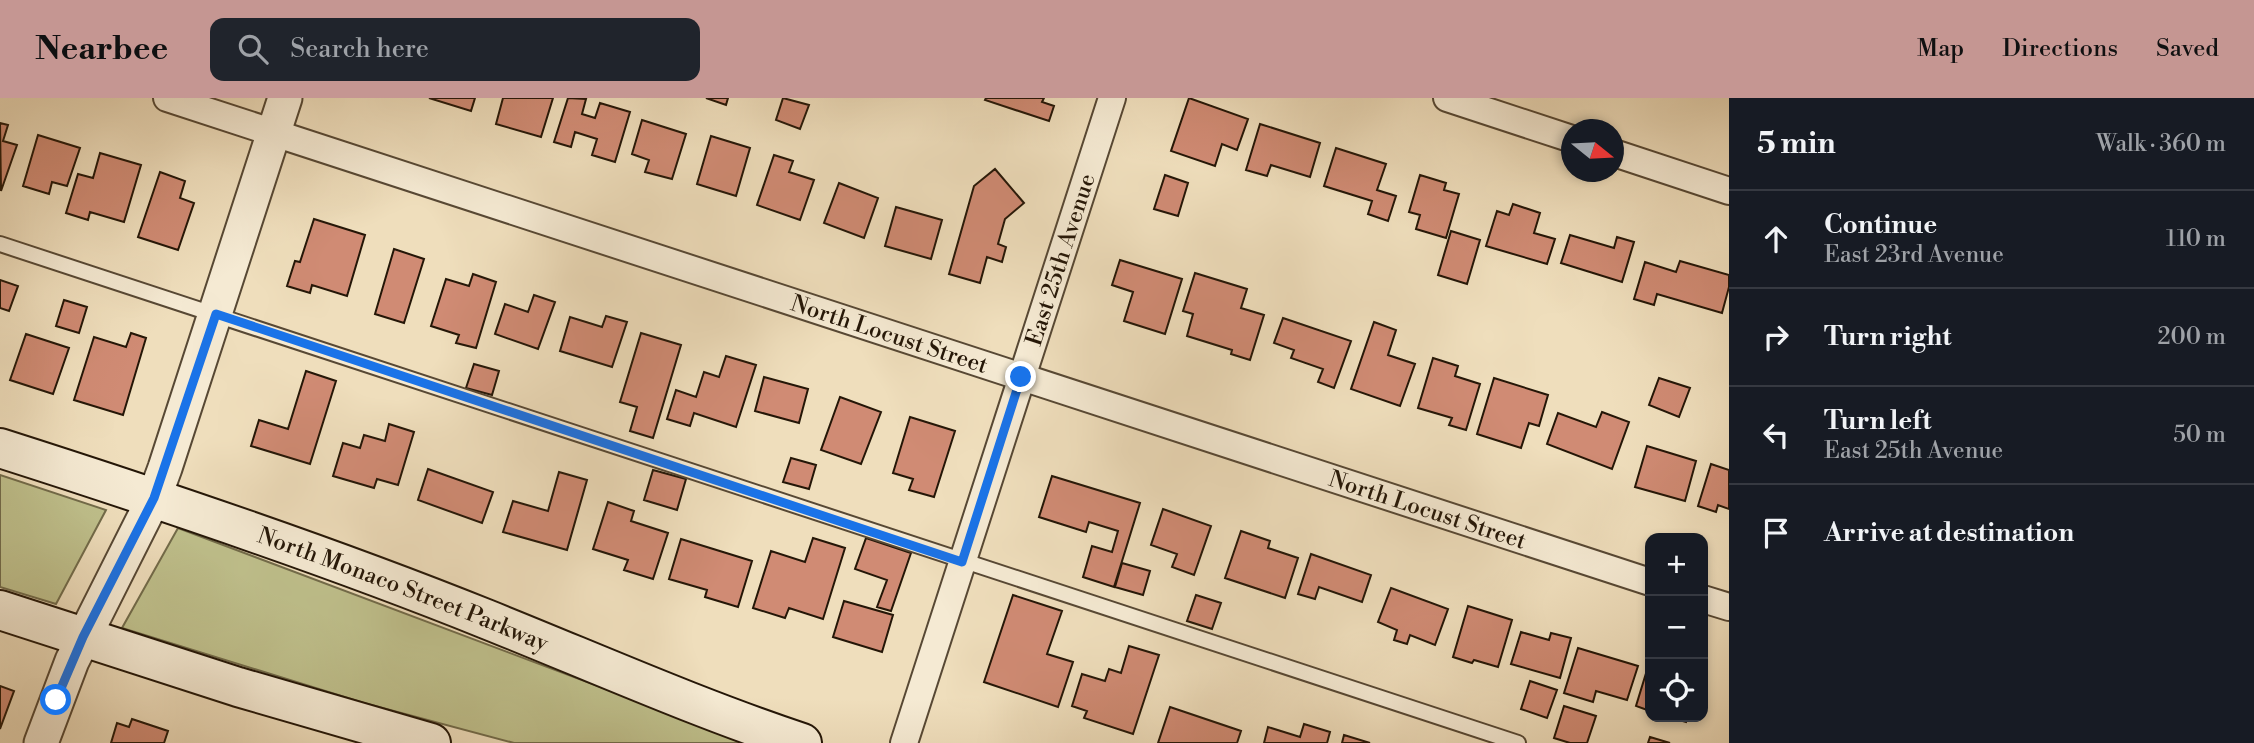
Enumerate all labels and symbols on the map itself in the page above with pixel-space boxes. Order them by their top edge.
north arrow [1561,119,1624,182]
street label: East 25th Avenue [1020,170,1102,349]
street label: North Locust Street [787,289,991,380]
route end [1005,361,1036,392]
street label: North Locust Street [1325,465,1529,556]
street label: North Monaco Street Parkway [254,522,553,658]
route start [40,684,71,715]

